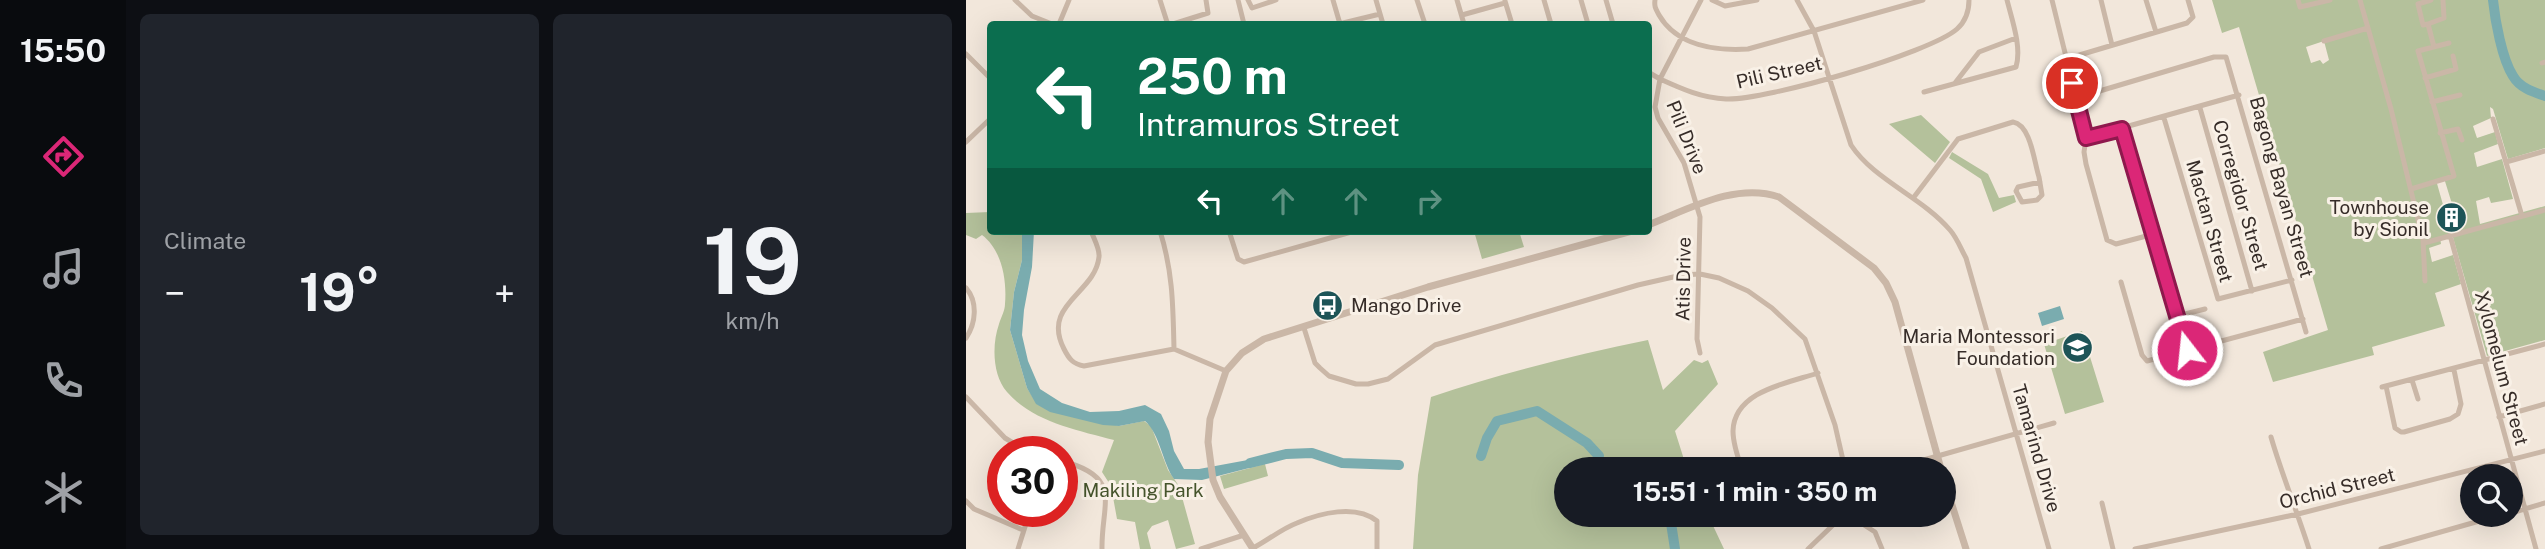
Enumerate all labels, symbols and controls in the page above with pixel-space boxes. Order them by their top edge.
text: 15:50 [20,32,106,69]
text: 250 m [1137,47,1288,105]
icon: left [1022,49,1113,140]
street label: Pili Street [1734,51,1824,93]
pin [2042,53,2102,113]
icon: arrive [2053,64,2091,102]
street label: Bagong Bayan Street [2246,94,2318,280]
street label: Pili Drive [1662,97,1712,177]
text: Intramuros Street [1137,106,1400,143]
street label: Corregidor Street [2209,117,2273,273]
icon: directions [39,132,88,181]
street label: Mactan Street [2182,157,2238,285]
icon: left [1191,182,1229,220]
icon: ahead [1264,182,1302,220]
icon: ahead [1337,182,1375,220]
icon: right [1410,182,1448,220]
place label: Townhouse by Sionil [2330,196,2429,240]
building icon: Townhouse by Sionil [2435,201,2469,235]
text: 19 [703,208,802,314]
text: Climate [164,227,246,254]
street label: Atis Drive [1671,237,1695,321]
icon: music [39,244,88,293]
text: 19° [299,262,380,323]
text: − [164,271,185,316]
text: + [494,271,515,316]
bus stop icon: Mango Drive [1311,288,1345,322]
street label: Xylomelum Street [2471,288,2533,448]
place label: Mango Drive [1351,294,1461,316]
text: km/h [725,307,780,334]
position arrow [2150,313,2224,387]
place label: Maria Montessori Foundation [1903,325,2055,369]
school or university icon: Maria Montessori Foundation [2061,330,2095,364]
icon: phone [39,356,88,405]
street label: Tamarind Drive [2008,381,2066,515]
speed limit sign: 30 [987,436,1078,527]
street label: Orchid Street [2277,463,2397,513]
map controls [2460,464,2523,527]
button: search [2460,464,2523,527]
icon: climate [39,468,88,517]
text: 15:51 · 1 min · 350 m [1633,476,1877,507]
park label: Makiling Park [1082,479,1204,501]

